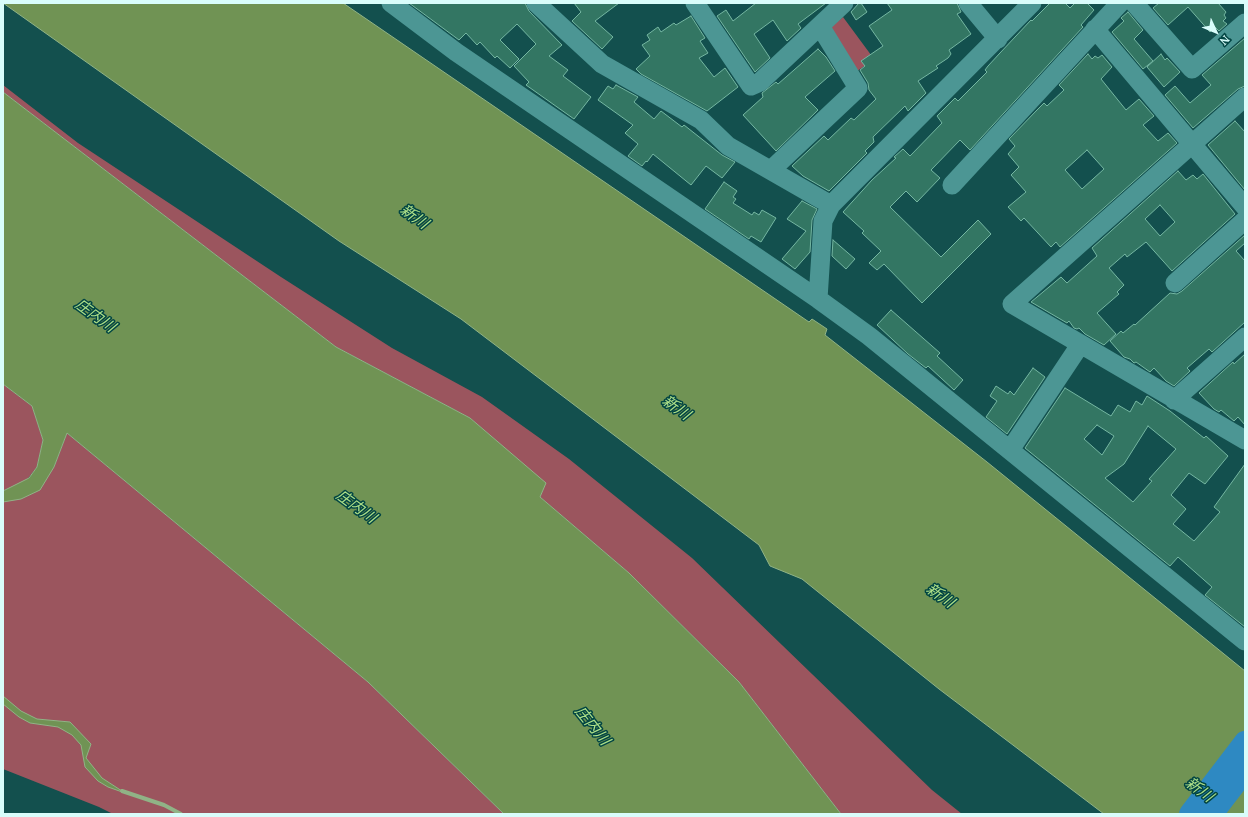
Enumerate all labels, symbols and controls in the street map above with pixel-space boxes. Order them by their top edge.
north arrow [1196,12,1236,52]
text: N [1217,32,1233,48]
water label: 新川 [397,201,431,233]
water label: 庄内川 [72,295,118,337]
water label: 新川 [659,392,693,424]
water label: 庄内川 [333,486,379,528]
water label: 新川 [923,580,957,612]
water label: 庄内川 [571,703,613,749]
water label: 新川 [1182,774,1216,806]

